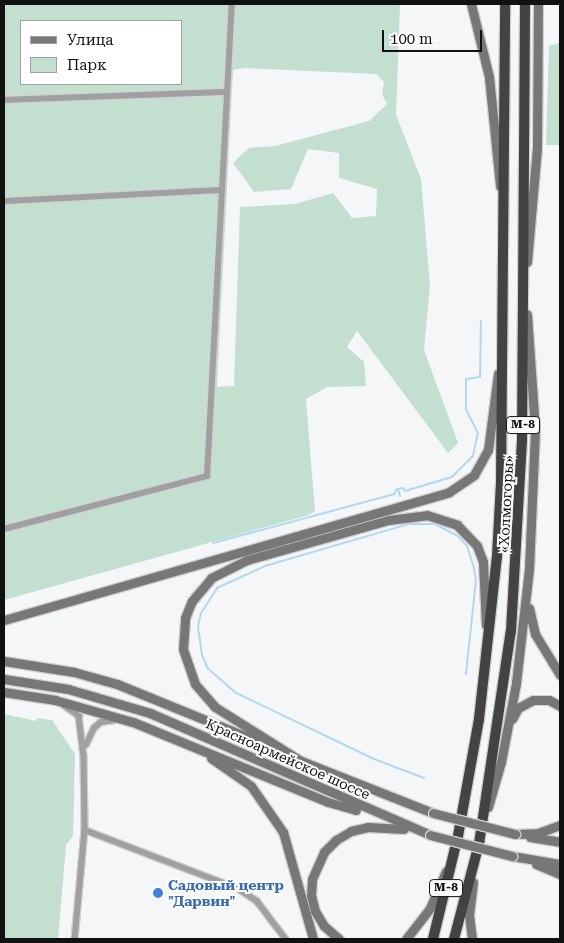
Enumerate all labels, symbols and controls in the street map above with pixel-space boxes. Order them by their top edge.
legend [20,20,182,85]
scale bar [384,20,484,52]
text: 100 m [390,30,433,48]
text: Улица [67,31,113,49]
text: Парк [67,56,107,74]
road number: М-8 [506,416,540,434]
street label: «Холмогоры» [495,455,517,553]
street label: Красноармейское шоссе [203,715,373,803]
place label: Садовый центр "Дарвин" [168,877,284,910]
road number: М-8 [428,878,464,898]
marker: Садовый центр "Дарвин" [152,887,164,899]

